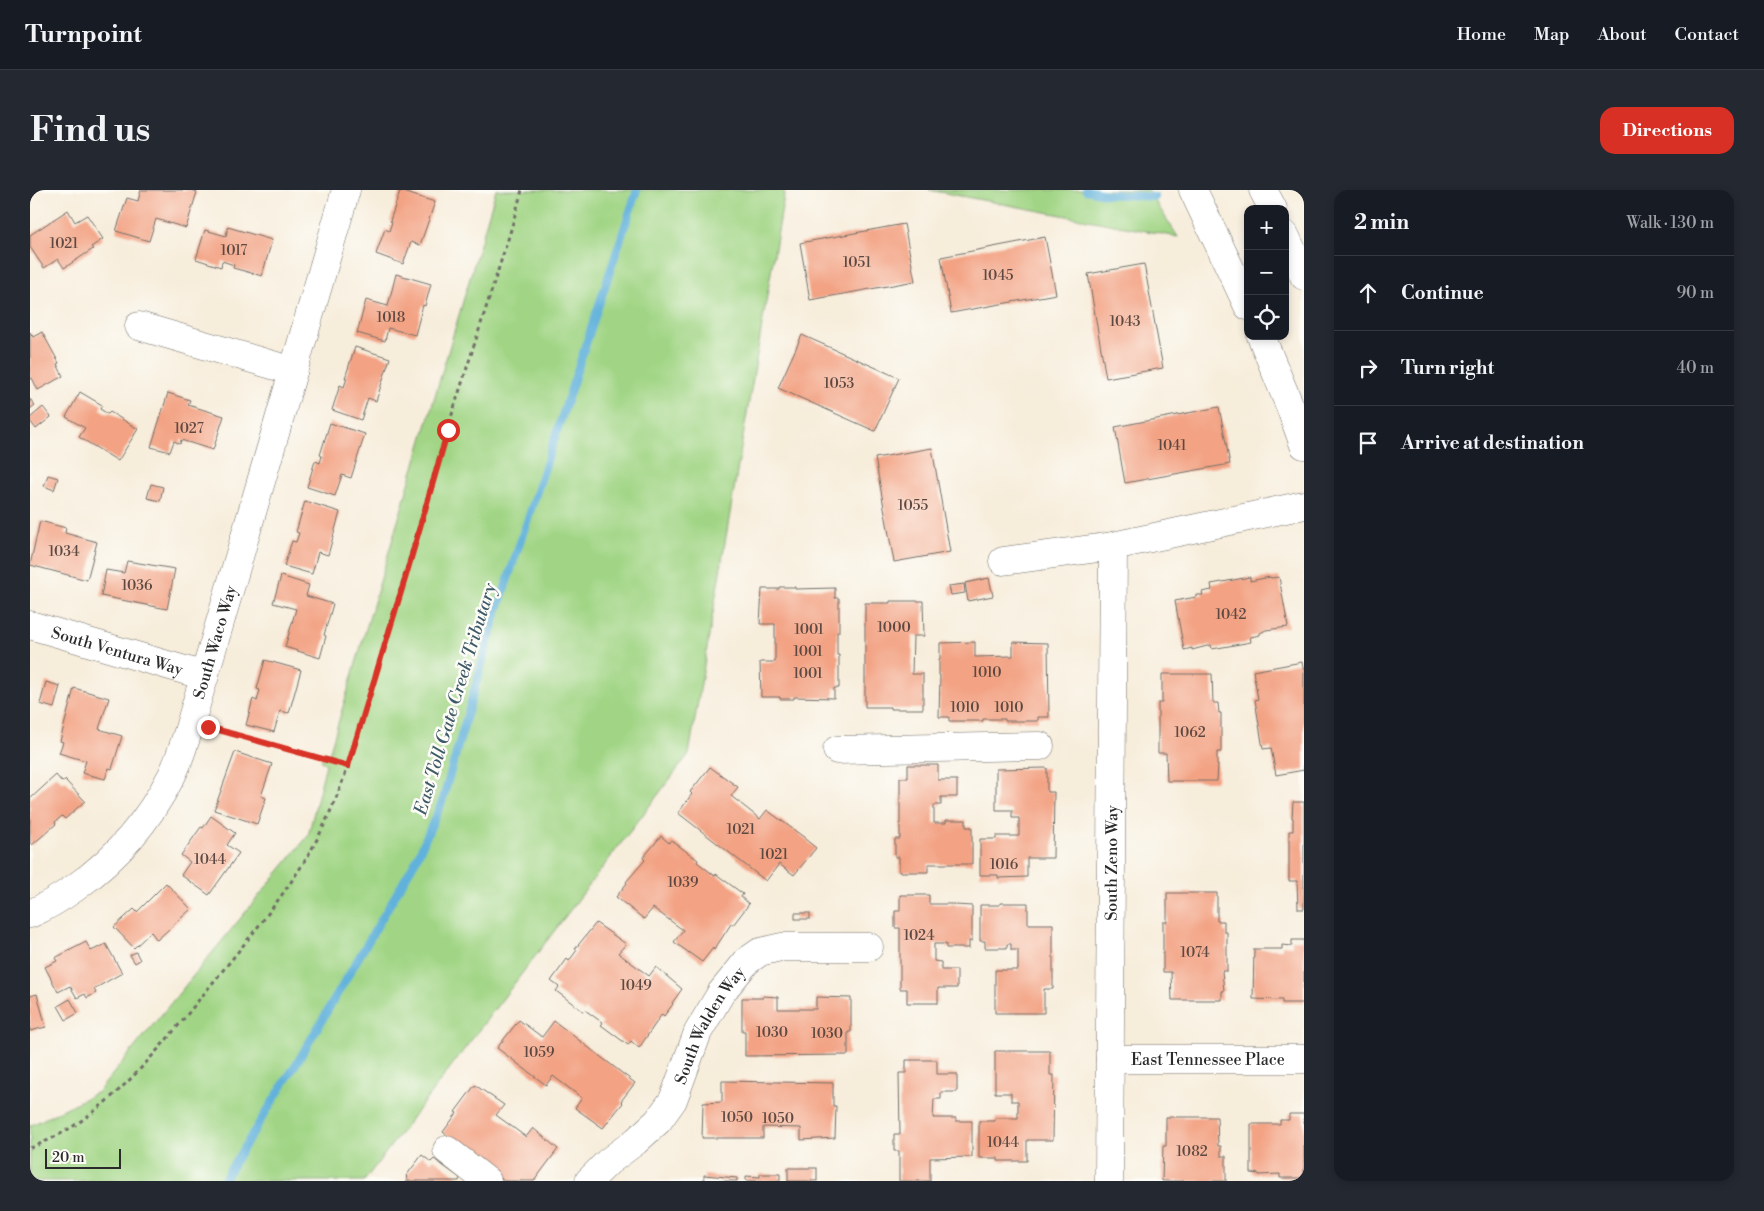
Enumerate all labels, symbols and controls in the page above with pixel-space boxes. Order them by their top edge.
text: Turnpoint [25,20,142,50]
text: Home [1457,23,1506,46]
text: Map [1534,23,1570,46]
text: About [1598,23,1647,46]
text: Contact [1675,23,1739,46]
button: Directions [1600,107,1734,154]
text: Find us [30,109,150,152]
map controls [1244,205,1289,340]
button: + [1244,205,1289,250]
text: 2 min [1354,210,1409,236]
text: Walk · 130 m [1626,213,1714,233]
house number: 1021 [50,235,78,253]
house number: 1017 [221,242,247,260]
button: − [1244,250,1289,295]
house number: 1051 [843,254,871,272]
house number: 1045 [983,267,1014,285]
icon: ahead [1354,279,1382,307]
text: Continue [1401,281,1484,305]
text: 90 m [1676,283,1714,303]
button: locate [1244,295,1289,340]
house number: 1018 [377,309,405,327]
house number: 1043 [1110,313,1141,331]
icon: right [1354,354,1382,382]
text: Turn right [1401,356,1494,380]
text: 40 m [1677,358,1714,378]
house number: 1053 [824,375,854,393]
route start [437,419,460,442]
house number: 1027 [174,420,204,438]
icon: arrive [1354,429,1382,457]
text: Arrive at destination [1401,431,1584,455]
house number: 1041 [1157,437,1187,455]
house number: 1055 [898,497,928,515]
house number: 1034 [48,543,80,561]
house number: 1036 [121,577,153,595]
water label: East Toll Gate Creek Tributary [409,580,502,819]
street label: South Waco Way [189,583,241,701]
house number: 1042 [1215,606,1247,624]
house number: 1000 [877,619,911,637]
house number: 1001 [794,621,824,639]
street label: South Ventura Way [49,623,185,680]
house number: 1001 [793,643,823,661]
house number: 1010 [972,664,1002,682]
house number: 1001 [793,665,823,683]
house number: 1010 [950,699,980,717]
house number: 1010 [994,699,1024,717]
route end [197,716,220,739]
house number: 1062 [1174,724,1206,742]
street label: South Zeno Way [1102,805,1122,921]
house number: 1021 [727,821,755,839]
house number: 1021 [760,846,788,864]
house number: 1044 [194,851,226,869]
house number: 1016 [990,856,1019,874]
house number: 1039 [667,874,699,892]
house number: 1024 [903,927,935,945]
house number: 1074 [1180,944,1210,962]
street label: South Walden Way [671,963,750,1087]
house number: 1049 [620,977,652,995]
house number: 1030 [756,1024,788,1042]
house number: 1030 [811,1025,843,1043]
house number: 1059 [523,1044,555,1062]
street label: East Tennessee Place [1131,1050,1285,1070]
house number: 1050 [721,1109,753,1127]
house number: 1050 [762,1110,794,1128]
house number: 1044 [987,1134,1019,1152]
house number: 1082 [1176,1143,1208,1161]
scale bar [45,1146,121,1169]
text: 20 m [52,1149,84,1167]

